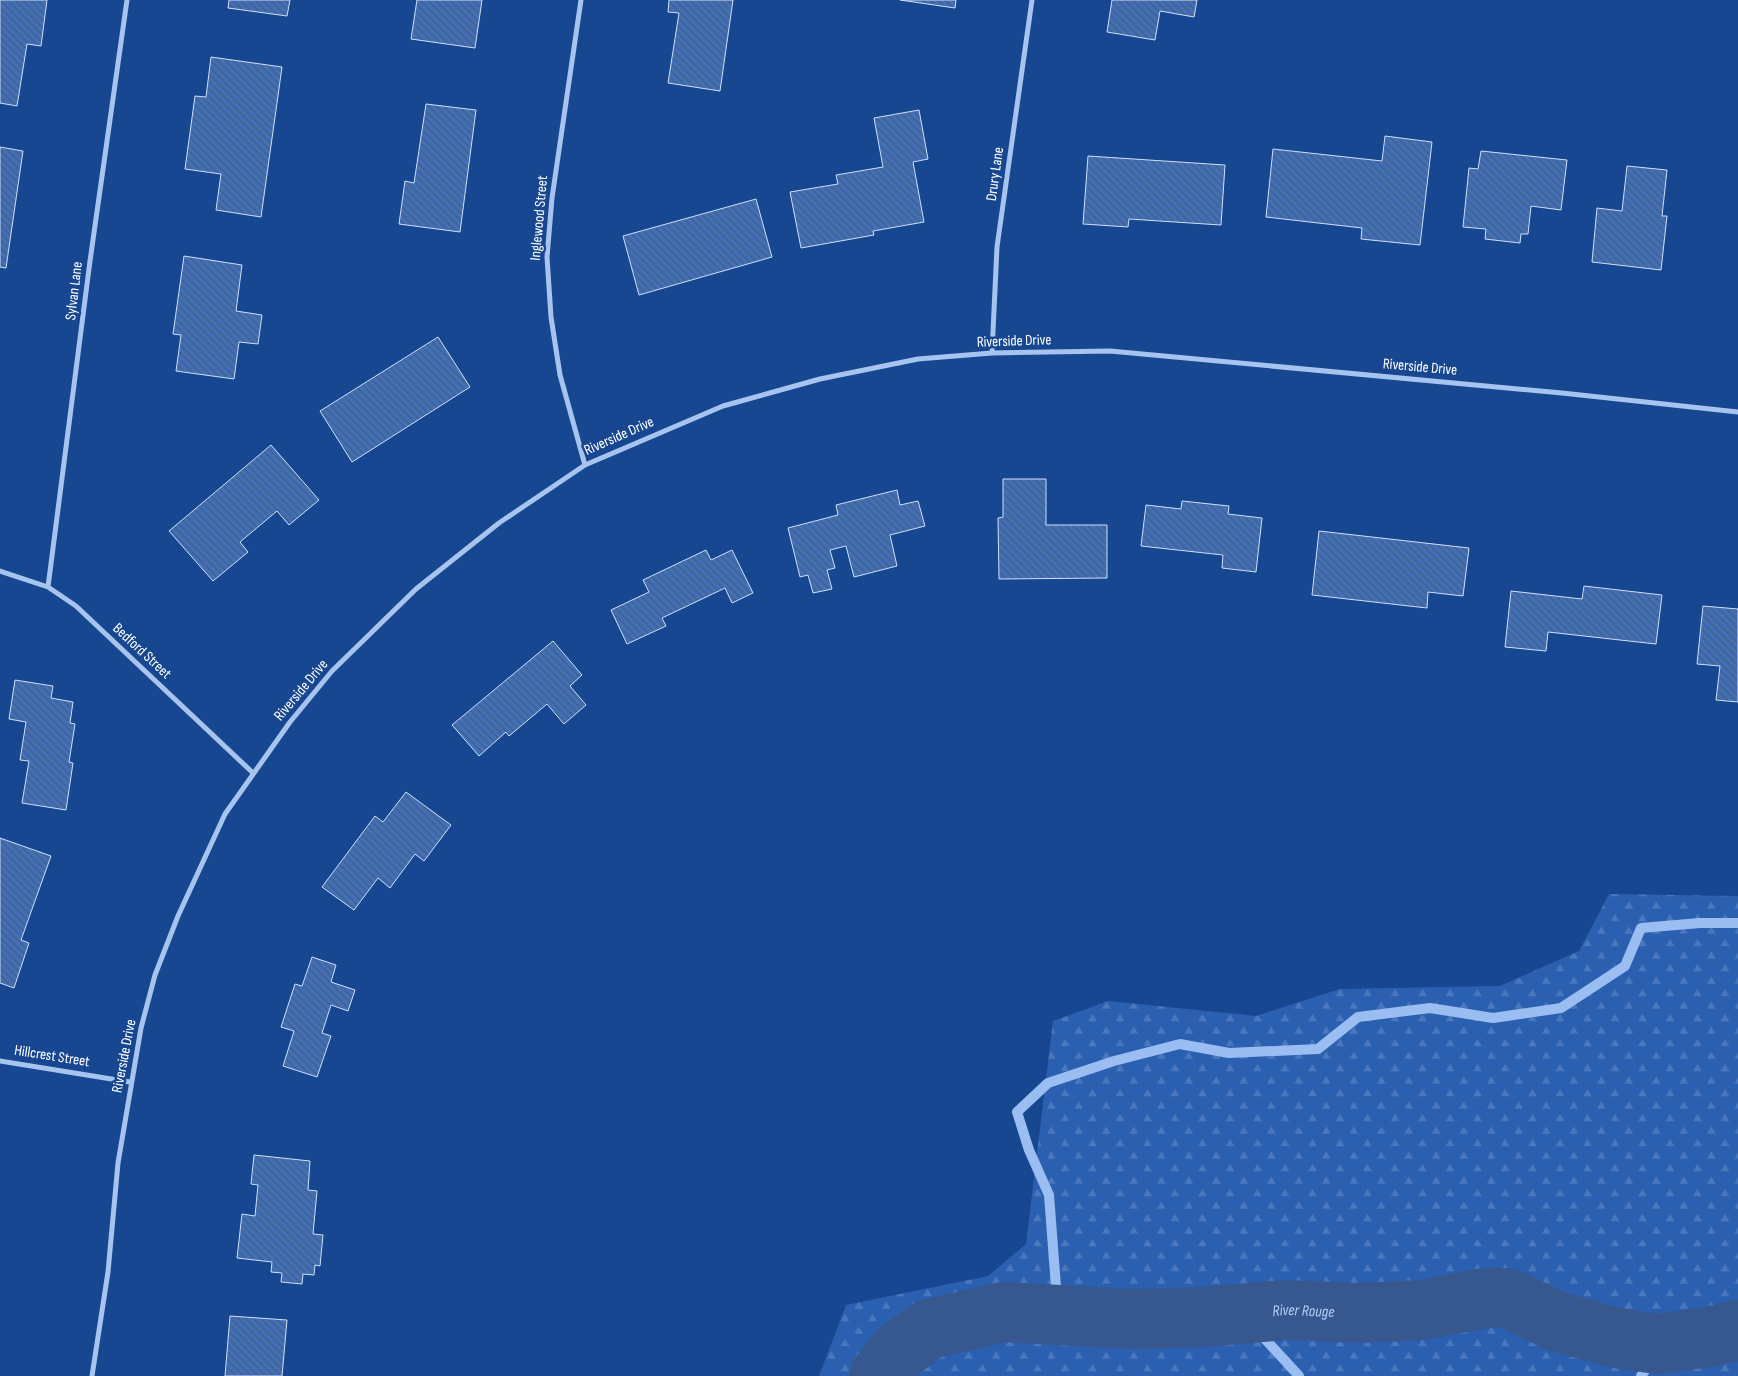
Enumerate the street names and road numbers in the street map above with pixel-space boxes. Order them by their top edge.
street label: Drury Lane [982,146,1008,202]
street label: Inglewood Street [526,174,552,261]
street label: Sylvan Lane [61,261,87,321]
street label: Riverside Drive [976,330,1052,352]
street label: Riverside Drive [1382,354,1458,380]
street label: Riverside Drive [581,412,657,460]
street label: Bedford Street [109,619,176,683]
street label: Riverside Drive [270,655,332,725]
street label: Riverside Drive [108,1018,140,1094]
street label: Hillcrest Street [13,1041,91,1071]

